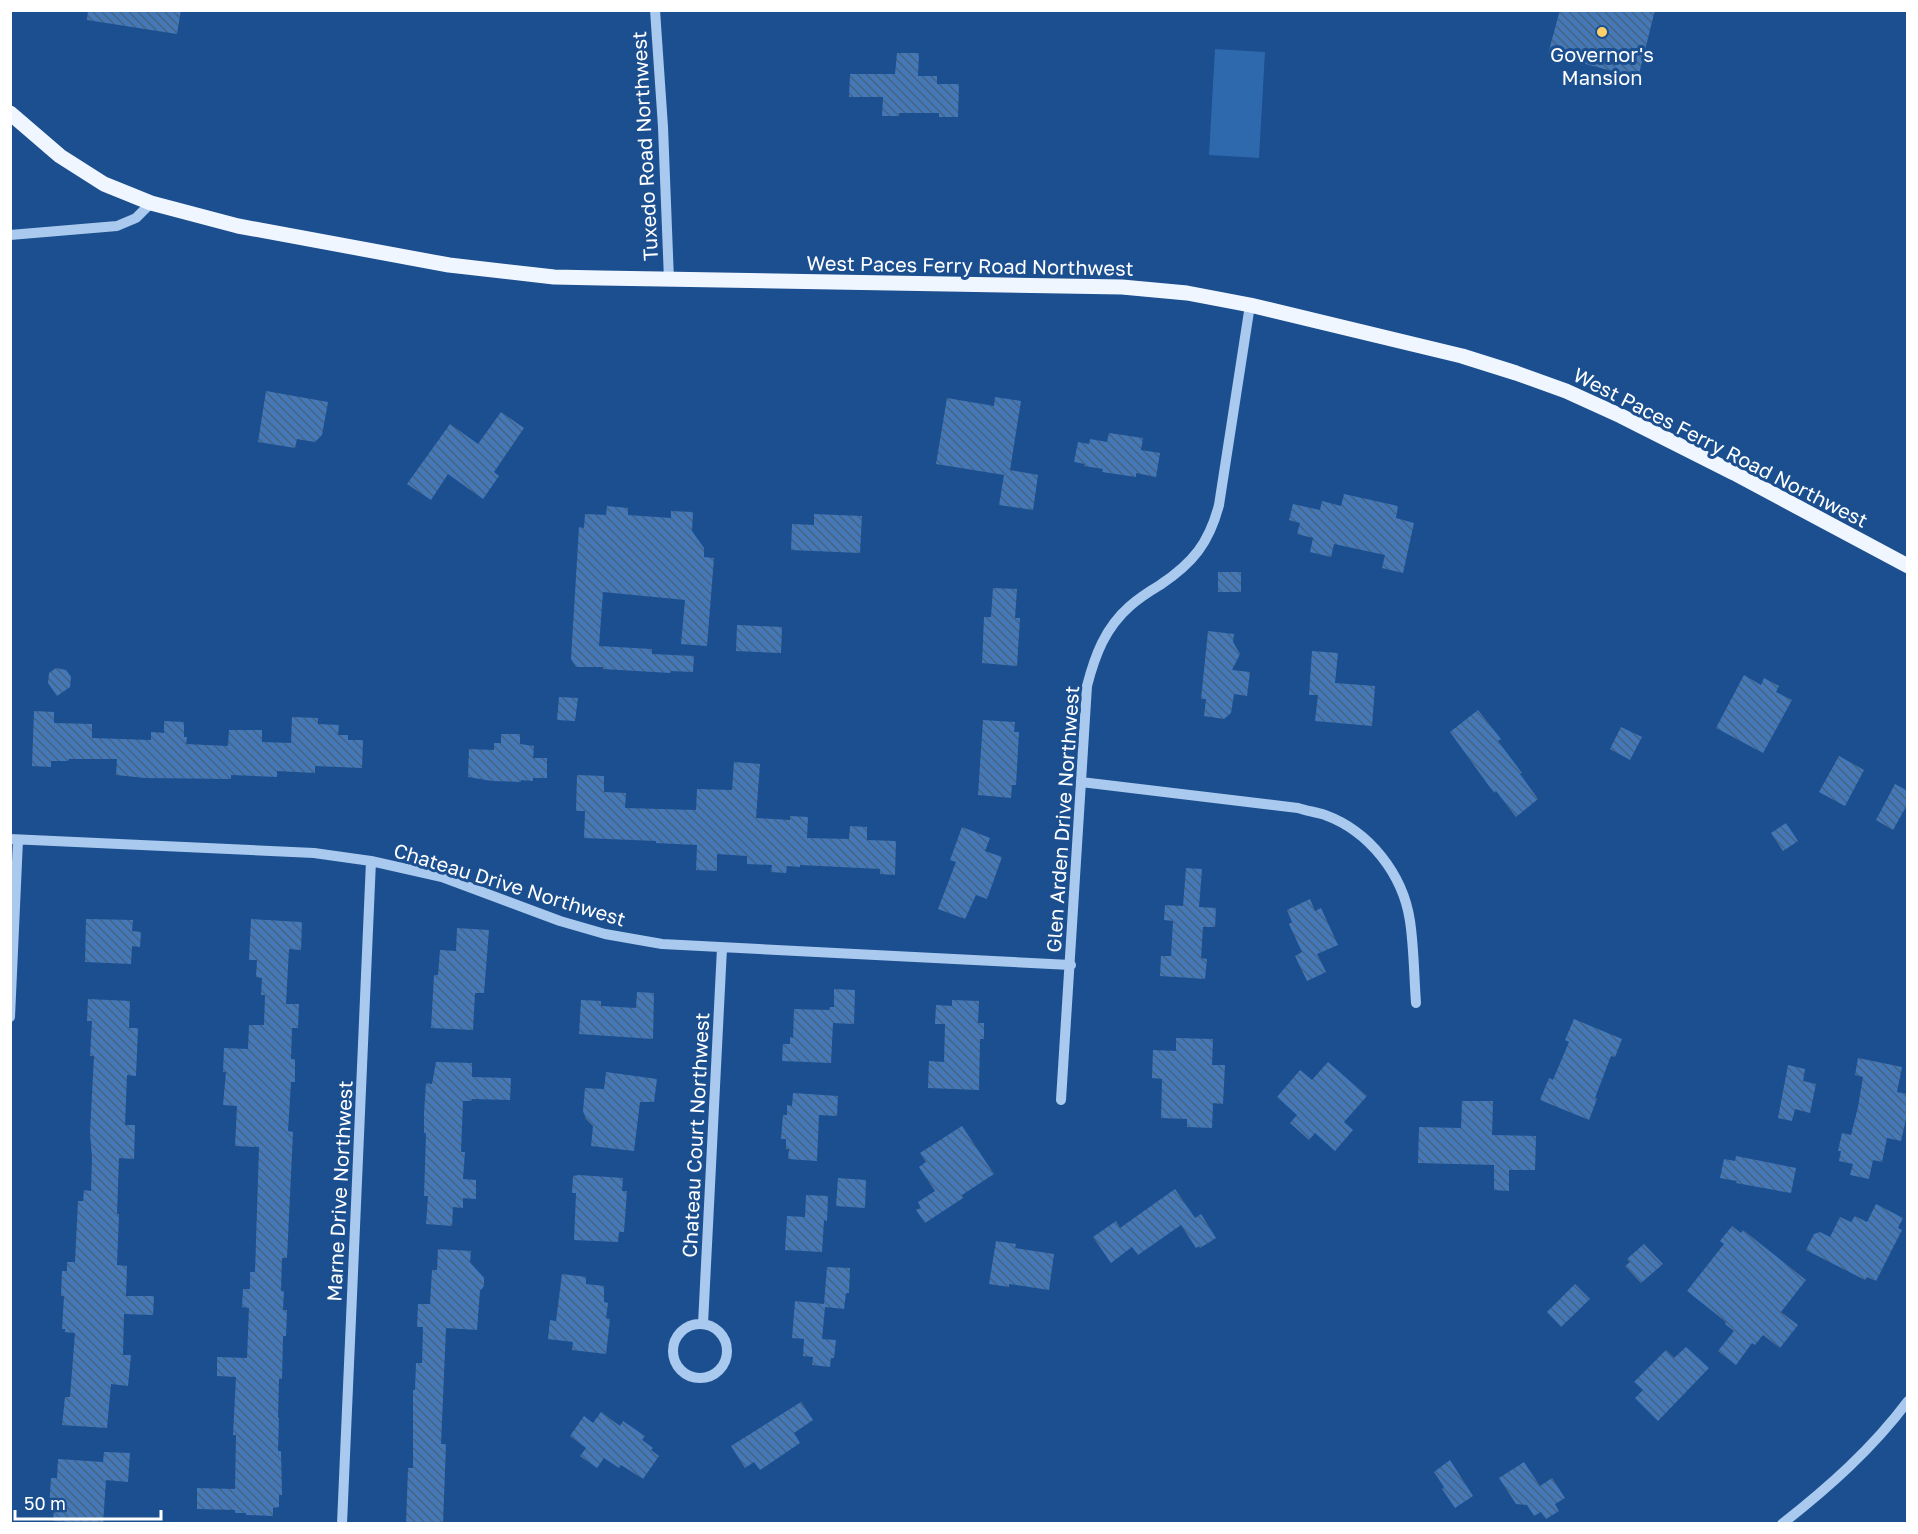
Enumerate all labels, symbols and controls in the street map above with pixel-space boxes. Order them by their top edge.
marker: Governor's Mansion [1595,25,1609,39]
street label: Tuxedo Road Northwest [626,31,662,261]
place label: Governor's Mansion [1550,42,1654,89]
street label: West Paces Ferry Road Northwest [806,250,1134,280]
street label: West Paces Ferry Road Northwest [1570,362,1872,532]
street label: Glen Arden Drive Northwest [1041,685,1083,953]
street label: Chateau Drive Northwest [391,837,629,931]
street label: Chateau Court Northwest [677,1012,713,1258]
street label: Marne Drive Northwest [321,1080,357,1302]
scale bar [15,1483,160,1521]
text: 50 m [24,1492,66,1514]

